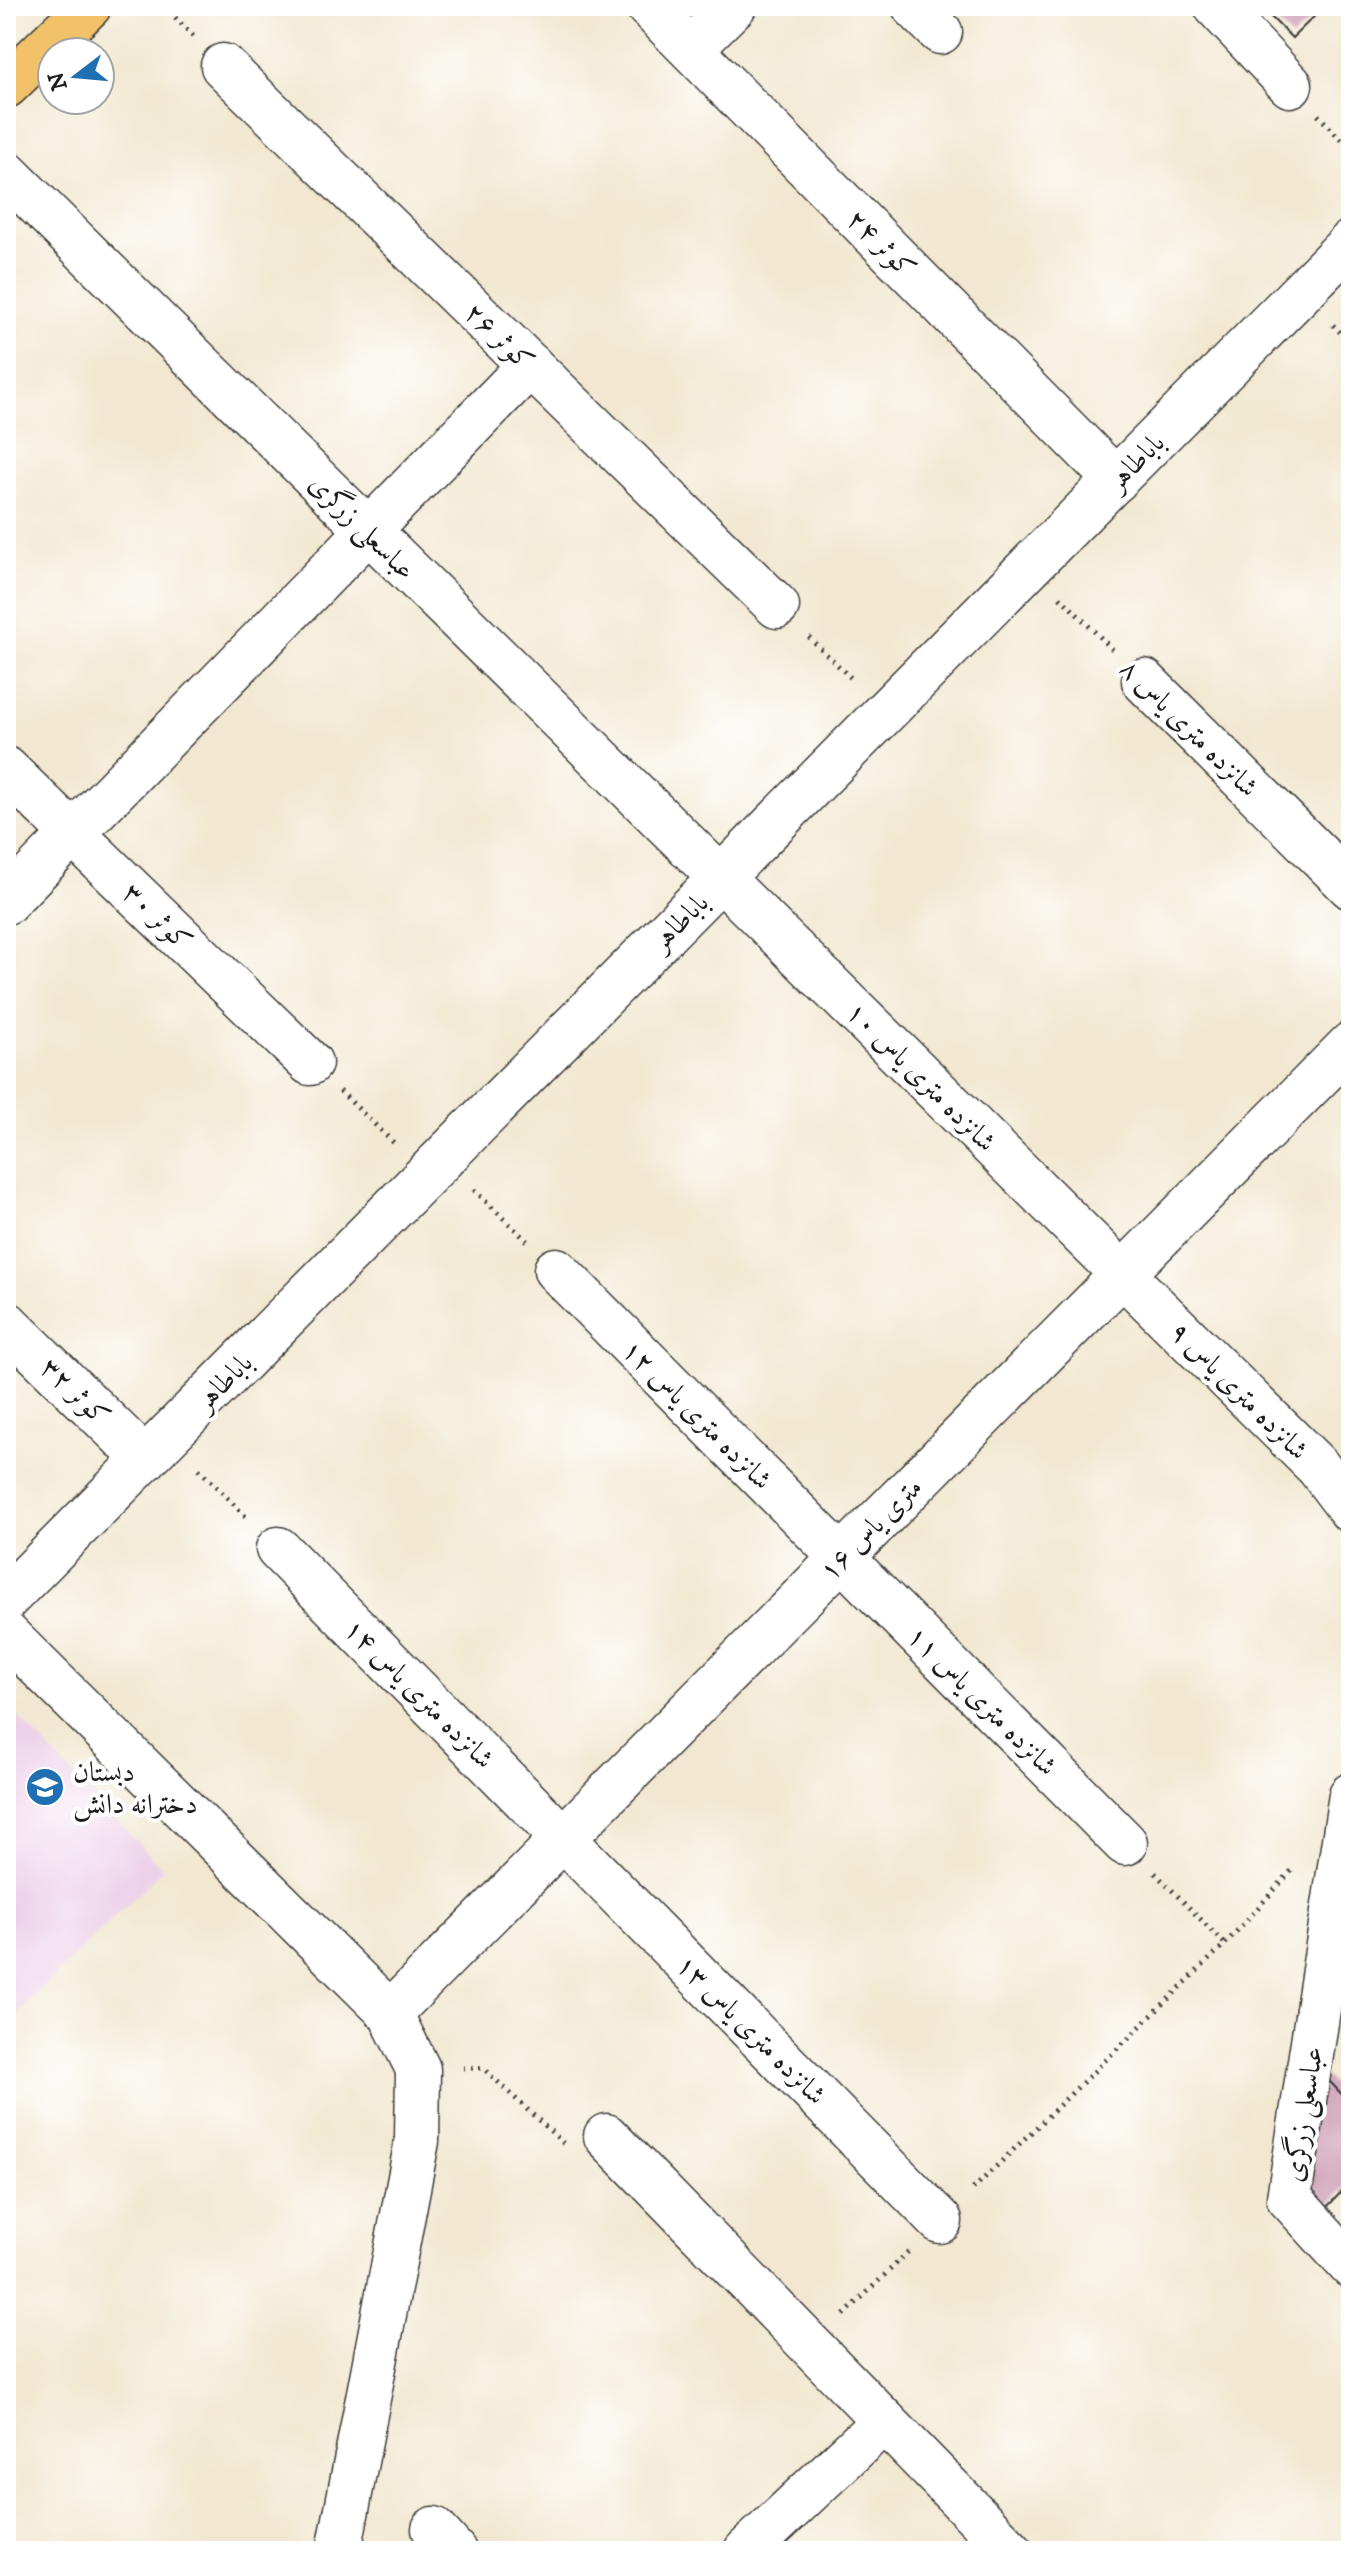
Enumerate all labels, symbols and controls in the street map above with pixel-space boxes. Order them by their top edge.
north arrow [36,36,116,116]
text: N [43,69,74,94]
street label: کوثر ۲۴ [839,202,923,286]
street label: کوثر ۲۶ [457,295,541,379]
street label: باباطاهر [1098,426,1172,501]
street label: عباسعلی زرگری [300,465,424,589]
street label: شانزده متری یاس ۸ [1112,651,1266,805]
street label: کوثر ۳۰ [115,875,199,959]
street label: باباطاهر [642,886,716,961]
street label: شانزده متری یاس ۱۰ [838,995,1003,1160]
street label: شانزده متری یاس ۹ [1162,1314,1316,1468]
street label: شانزده متری یاس ۱۲ [614,1333,779,1498]
street label: باباطاهر [186,1346,260,1421]
street label: کوثر ۳۲ [33,1350,117,1434]
street label: ۱۶ متری یاس [812,1470,930,1588]
street label: شانزده متری یاس ۱۴ [336,1612,501,1777]
street label: شانزده متری یاس ۱۱ [899,1619,1064,1784]
place label: دبستان دخترانه دانش [73,1755,198,1822]
school or university icon: دبستان دخترانه دانش [24,1766,66,1808]
street label: شانزده متری یاس ۱۳ [668,1948,833,2113]
street label: عباسعلی زرگری [1274,2044,1333,2185]

